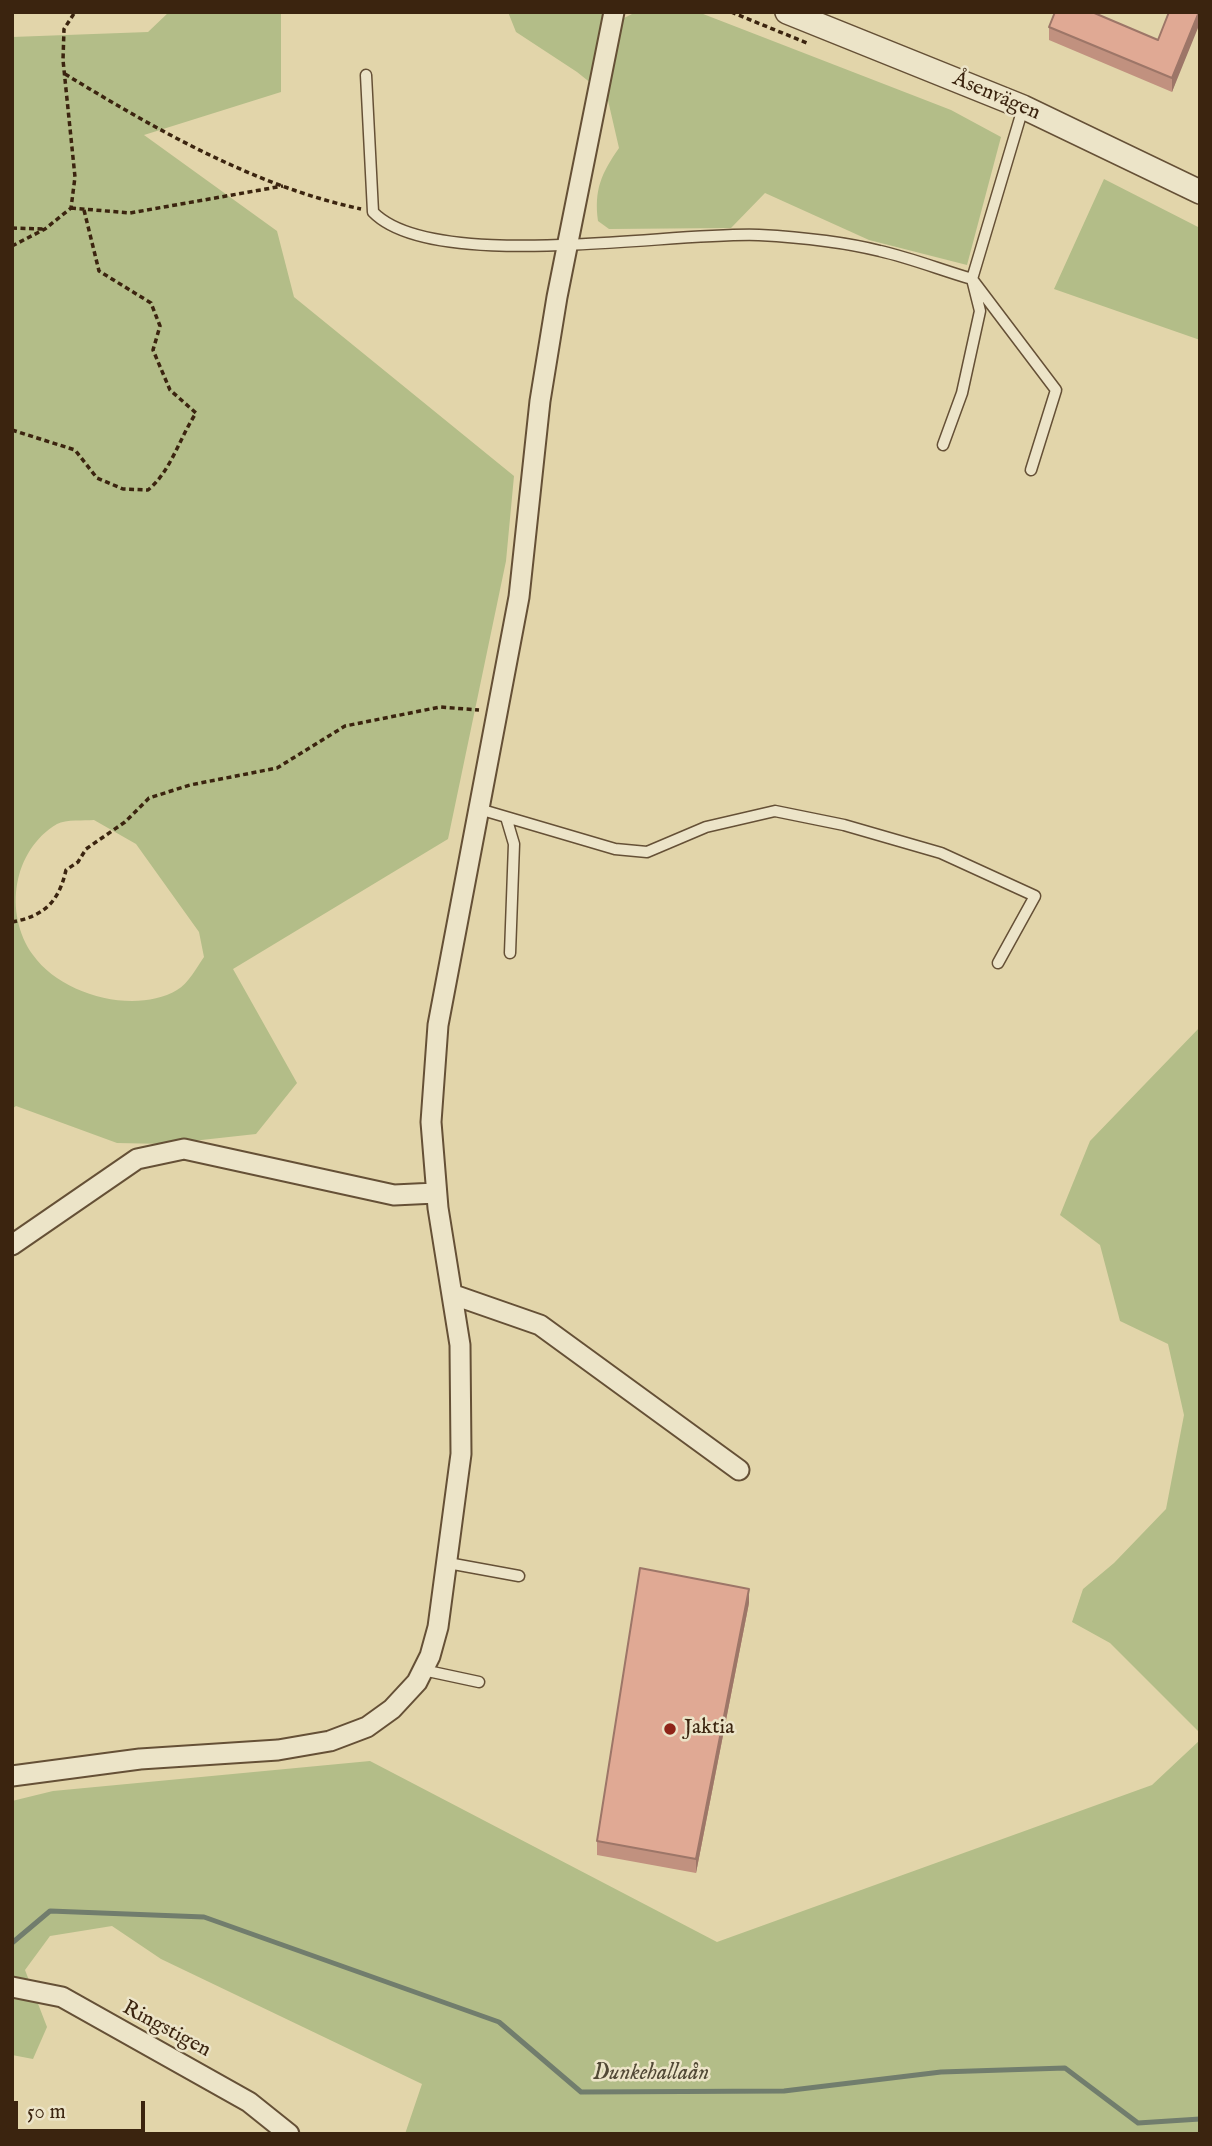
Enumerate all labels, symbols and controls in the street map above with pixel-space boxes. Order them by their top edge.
street label: Åsenvägen [948,67,1044,127]
place label: Jaktia [684,1716,734,1742]
marker: Jaktia [662,1721,678,1737]
street label: Ringstigen [117,1996,215,2064]
water label: Dunkehallaån [593,2060,709,2088]
scale bar [18,2086,149,2130]
text: 50 m [27,2099,66,2126]

